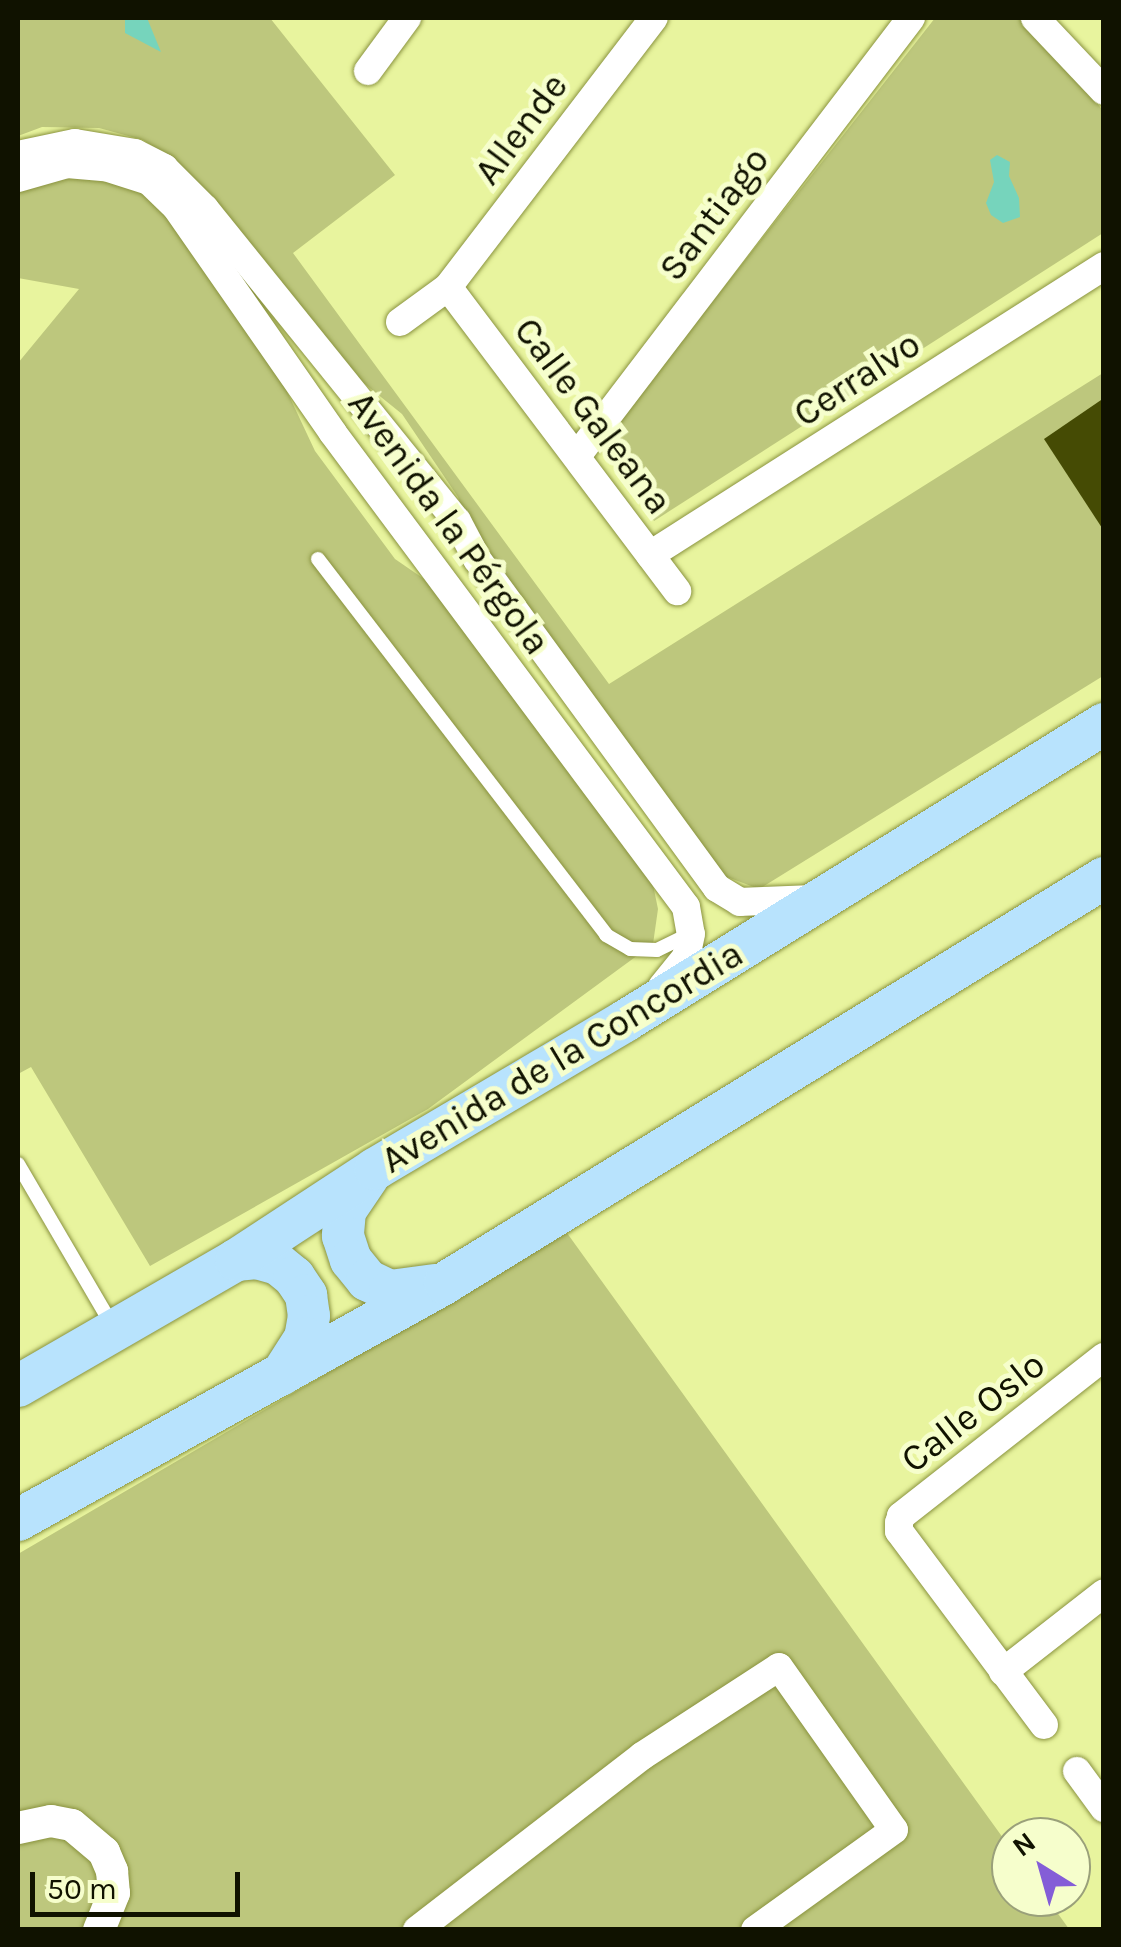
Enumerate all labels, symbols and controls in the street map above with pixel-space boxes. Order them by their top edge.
street label: Allende [464,64,578,194]
street label: Santiago [649,138,779,290]
street label: Calle Galeana [504,309,682,523]
street label: Cerralvo [785,321,929,437]
street label: Avenida la Pérgola [338,382,560,664]
street label: Avenida de la Concordia [373,931,751,1183]
street label: Calle Oslo [892,1342,1054,1482]
north arrow [991,1817,1091,1917]
text: N [1006,1825,1042,1863]
scale bar [35,1852,245,1914]
text: 50 m [47,1871,117,1907]

